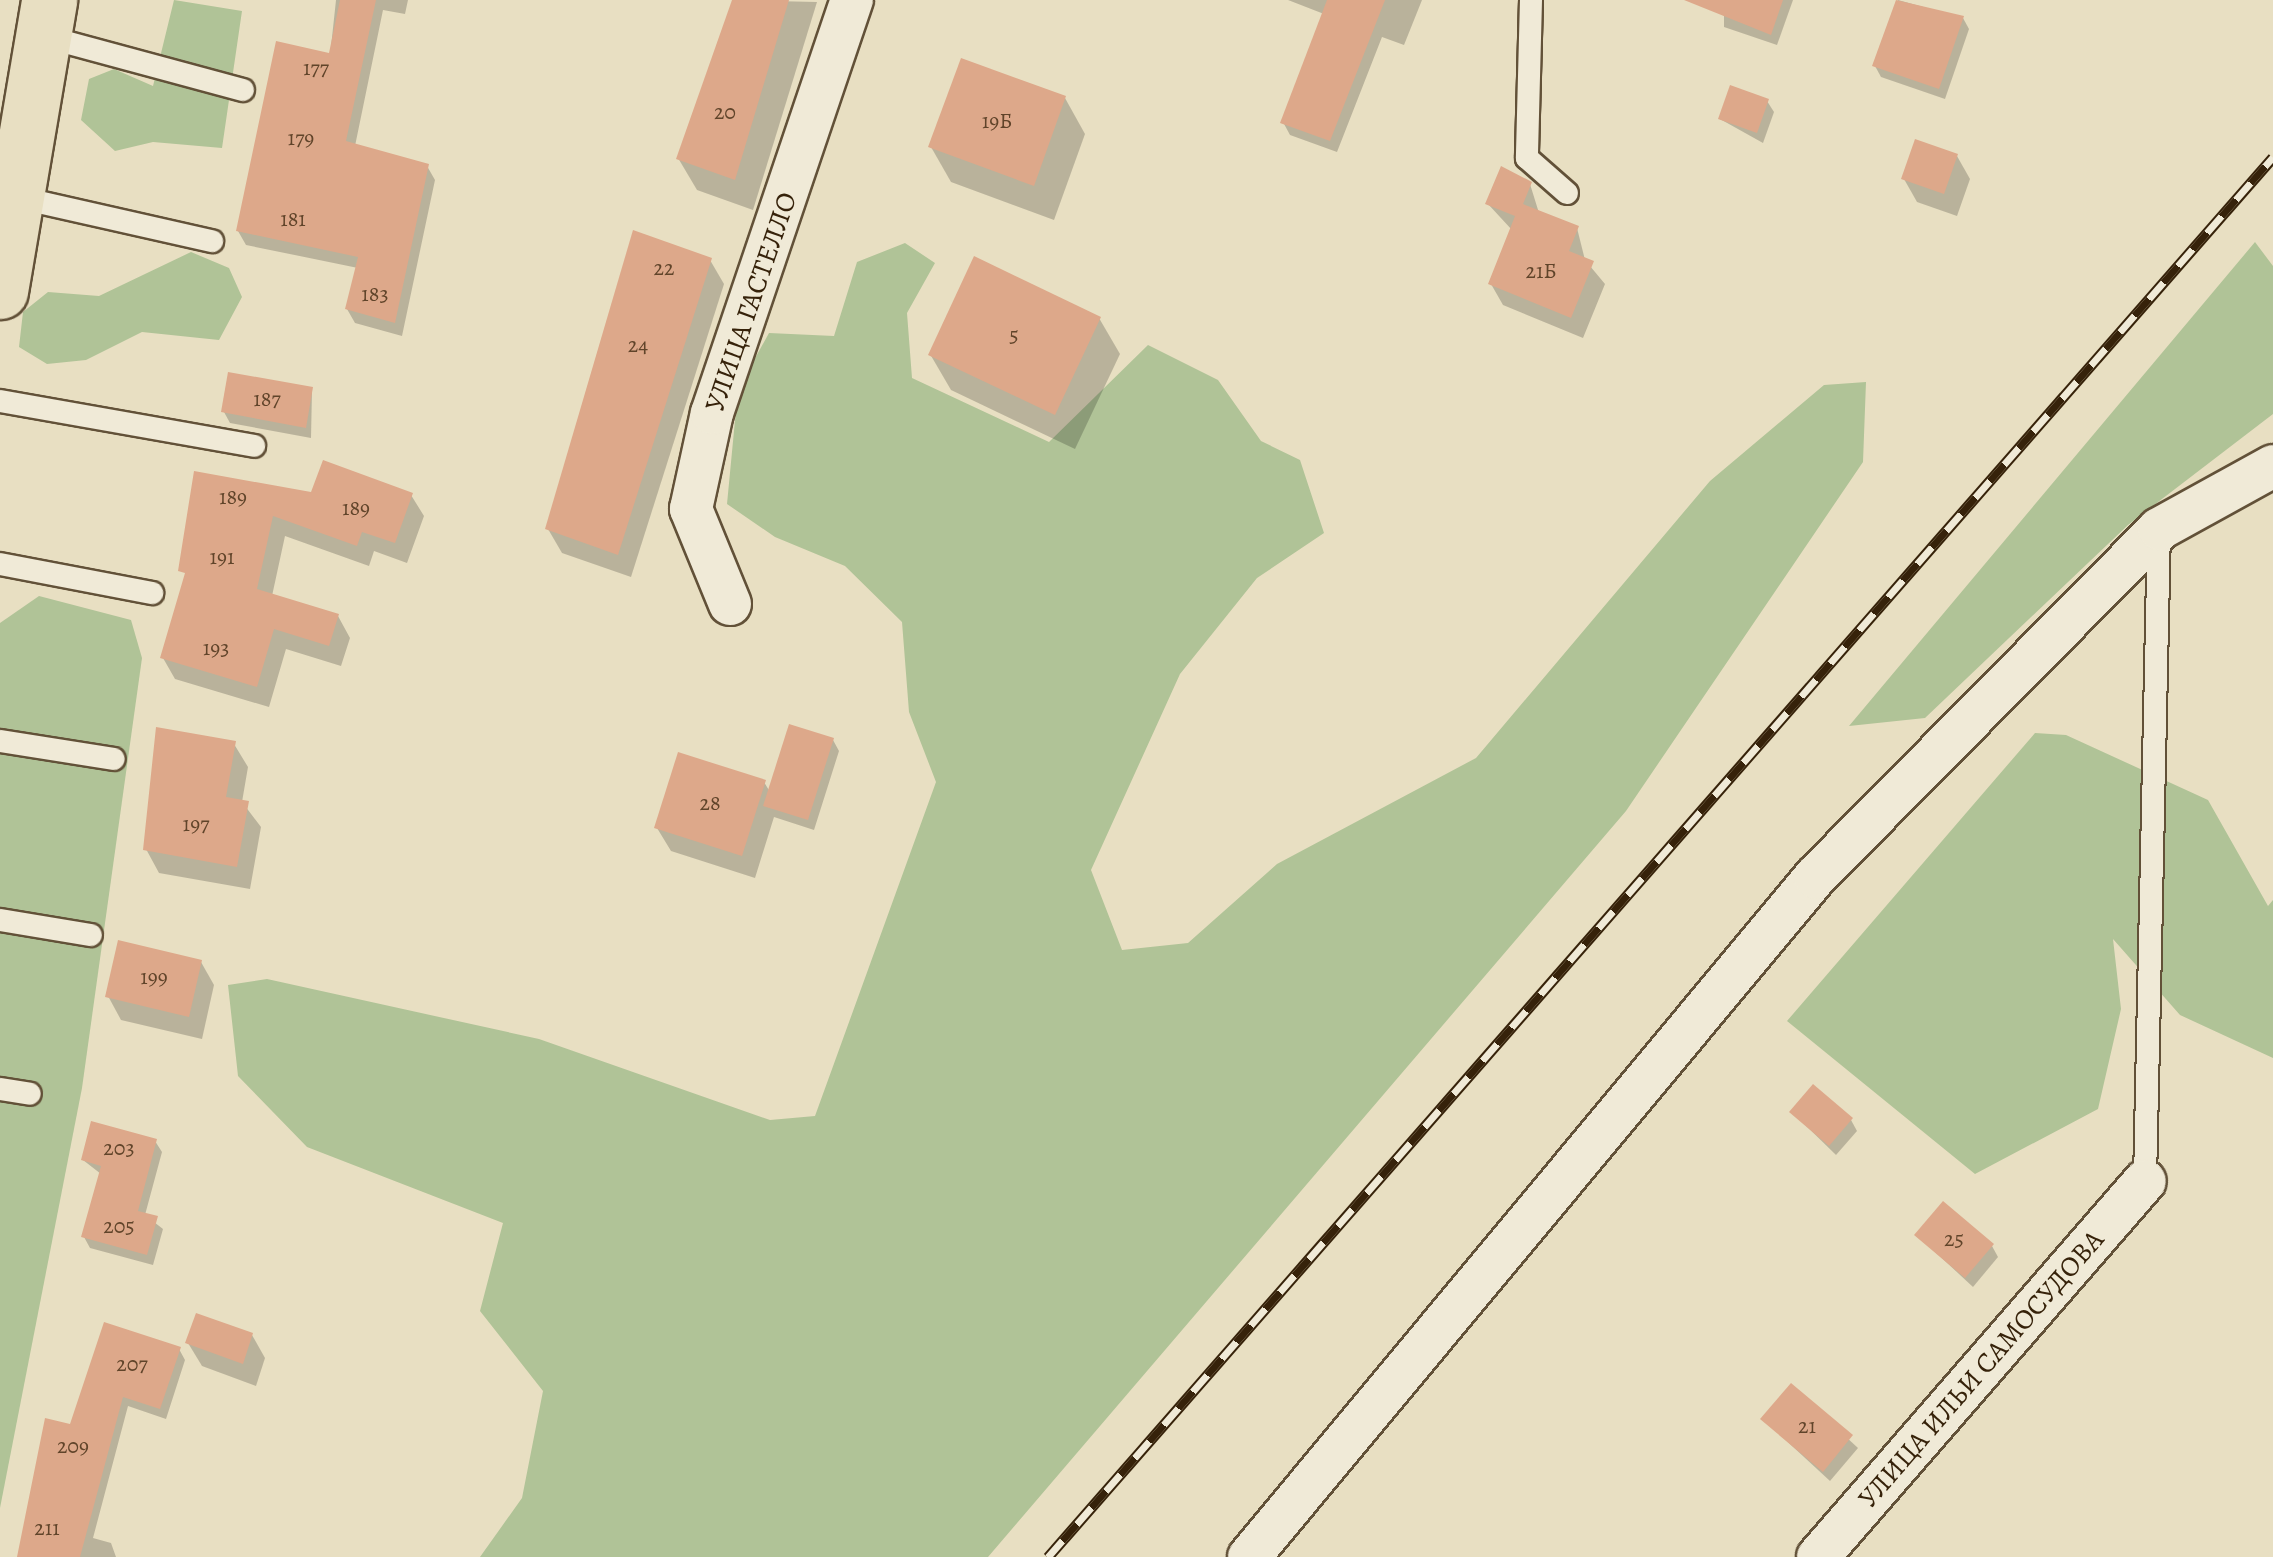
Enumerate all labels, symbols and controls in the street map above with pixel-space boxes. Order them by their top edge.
house number: 177 [303,56,329,82]
house number: 20 [714,100,736,126]
house number: 19Б [982,109,1012,135]
house number: 179 [288,126,314,152]
street label: УЛИЦА ГАСТЕЛЛО [698,188,804,416]
house number: 181 [280,207,306,233]
house number: 22 [654,256,674,282]
house number: 21Б [1525,259,1557,285]
house number: 183 [361,282,389,308]
house number: 5 [1009,323,1019,349]
house number: 24 [628,333,648,359]
house number: 187 [253,387,281,413]
house number: 189 [219,485,247,511]
house number: 189 [342,496,370,522]
house number: 191 [209,545,235,571]
house number: 193 [203,636,229,662]
house number: 28 [699,791,721,817]
house number: 197 [183,812,209,838]
house number: 199 [140,965,168,991]
house number: 203 [103,1136,135,1162]
house number: 205 [103,1214,135,1240]
street label: УЛИЦА ИЛЬИ САМОСУДОВА [1851,1223,2111,1515]
house number: 25 [1944,1227,1964,1253]
house number: 207 [116,1352,148,1378]
house number: 21 [1798,1414,1816,1440]
house number: 209 [57,1434,89,1460]
house number: 211 [34,1516,60,1542]

